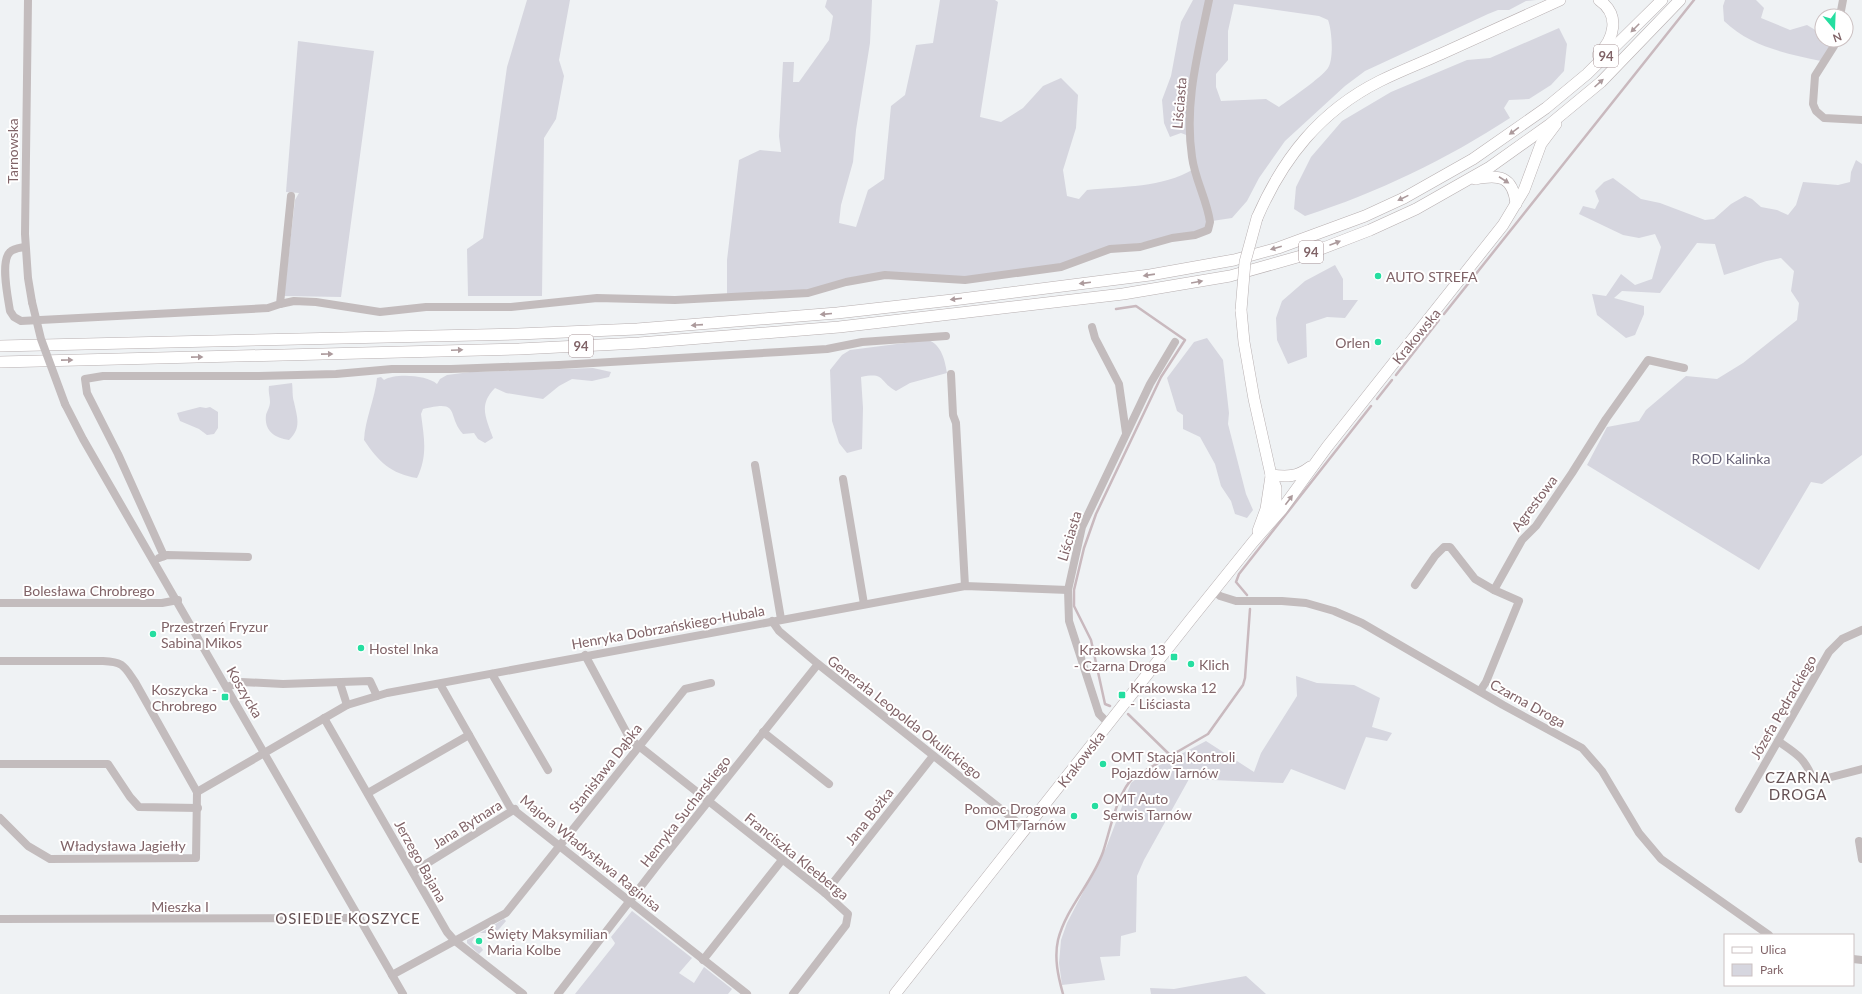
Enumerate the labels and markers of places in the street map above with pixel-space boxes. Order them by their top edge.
place label: AUTO STREFA [1386,268,1478,285]
marker: AUTO STREFA [1373,271,1383,281]
place label: Orlen [1335,334,1370,351]
marker: Orlen [1373,337,1383,347]
place label: Przestrzeń Fryzur Sabina Mikos [161,618,268,651]
marker: Przestrzeń Fryzur Sabina Mikos [148,629,158,639]
place label: Hostel Inka [369,640,438,657]
place label: Krakowska 13 - Czarna Droga [1074,641,1166,674]
marker: Hostel Inka [356,643,366,653]
marker: Krakowska 13 - Czarna Droga [1169,652,1179,662]
place label: Klich [1199,656,1229,673]
marker: Klich [1186,659,1196,669]
place label: Krakowska 12 - Liściasta [1130,679,1217,712]
place label: Koszycka - Chrobrego [151,681,217,714]
marker: Krakowska 12 - Liściasta [1117,690,1127,700]
marker: Koszycka - Chrobrego [220,692,230,702]
place label: OMT Stacja Kontroli Pojazdów Tarnów [1111,748,1235,781]
marker: OMT Stacja Kontroli Pojazdów Tarnów [1098,759,1108,769]
place label: OMT Auto Serwis Tarnów [1103,790,1192,823]
place label: Pomoc Drogowa OMT Tarnów [964,800,1066,833]
marker: OMT Auto Serwis Tarnów [1090,801,1100,811]
marker: Pomoc Drogowa OMT Tarnów [1069,811,1079,821]
place label: Święty Maksymilian Maria Kolbe [487,925,608,958]
marker: Święty Maksymilian Maria Kolbe [474,936,484,946]

